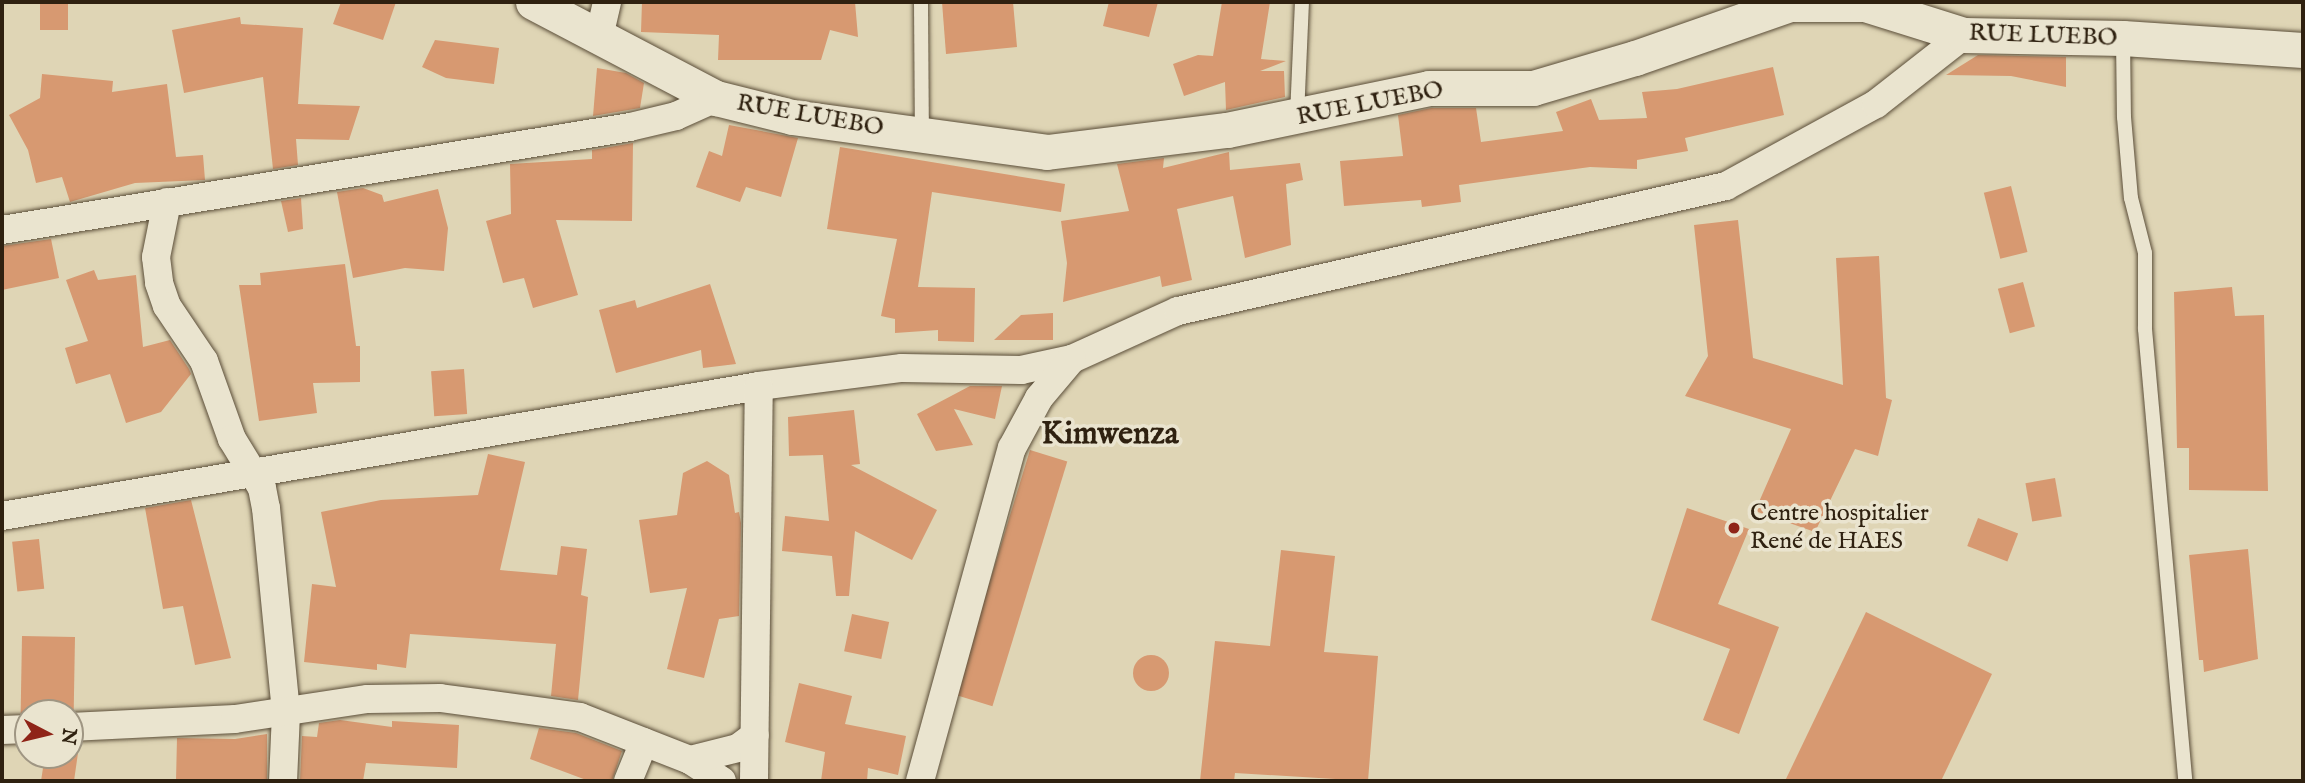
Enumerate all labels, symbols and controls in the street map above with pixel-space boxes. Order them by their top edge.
street label: RUE LUEBO [1968,19,2118,53]
street label: RUE LUEBO [1294,76,1446,132]
street label: RUE LUEBO [734,89,886,143]
district label: Kimwenza [1041,416,1179,454]
place label: Centre hospitalier René de HAES [1750,500,1929,556]
marker: Centre hospitalier René de HAES [1724,518,1744,538]
north arrow [14,699,84,769]
text: N [55,727,81,746]

